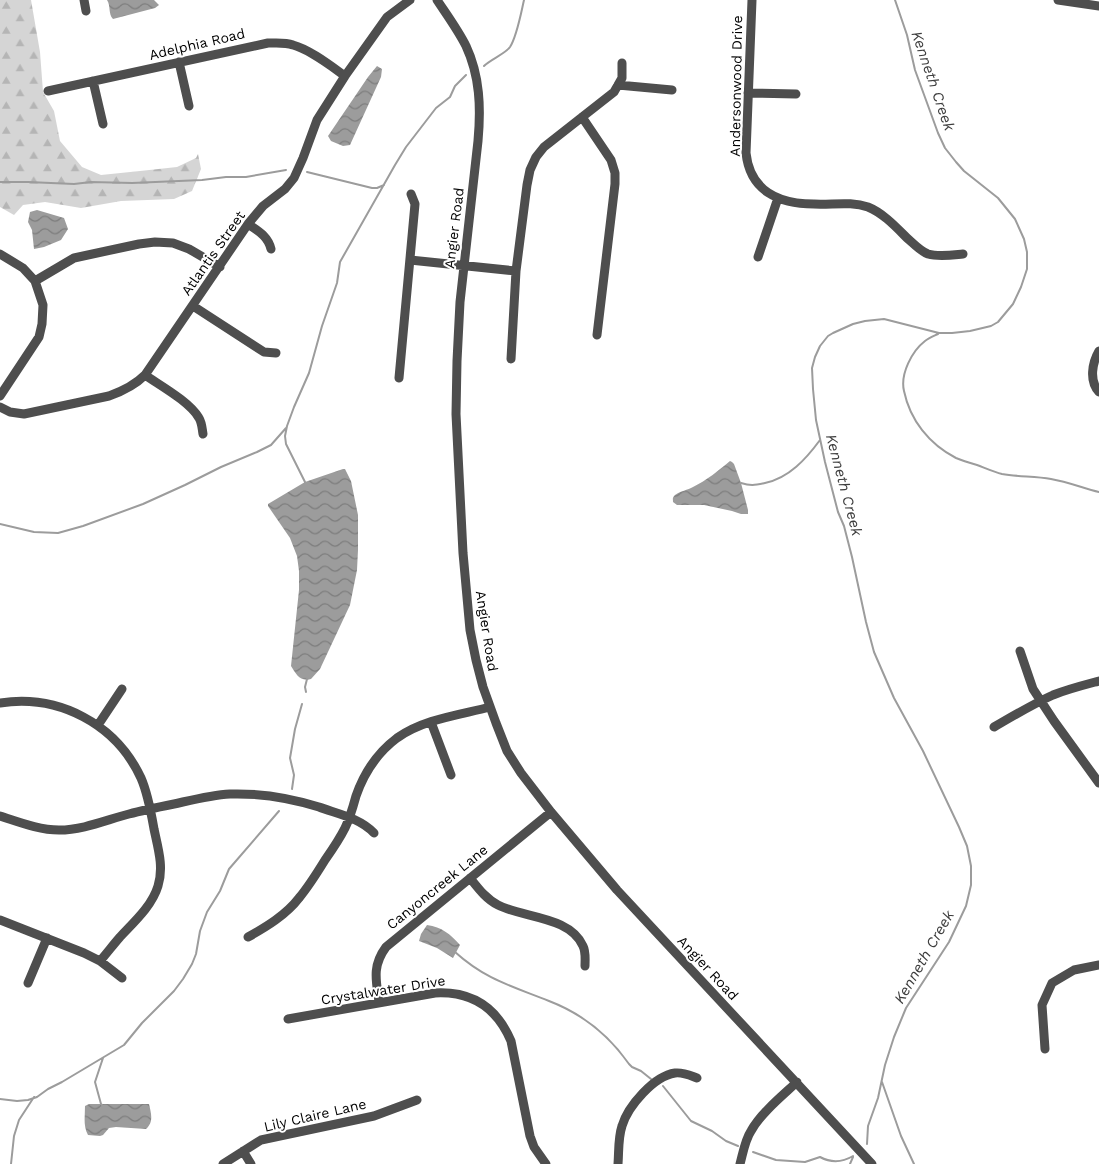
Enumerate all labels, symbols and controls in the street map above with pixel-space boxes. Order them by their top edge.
street label: Andersonwood Drive [727,15,745,157]
street label: Adelphia Road [147,25,247,63]
water label: Kenneth Creek [907,29,959,134]
street label: Angier Road [441,187,467,269]
street label: Atlantis Street [178,208,248,298]
water label: Kenneth Creek [822,432,866,539]
street label: Angier Road [473,590,501,672]
street label: Canyoncreek Lane [383,841,491,933]
water label: Kenneth Creek [890,906,958,1007]
street label: Angier Road [674,933,742,1003]
street label: Crystalwater Drive [320,972,446,1008]
street label: Lily Claire Lane [262,1095,368,1135]

